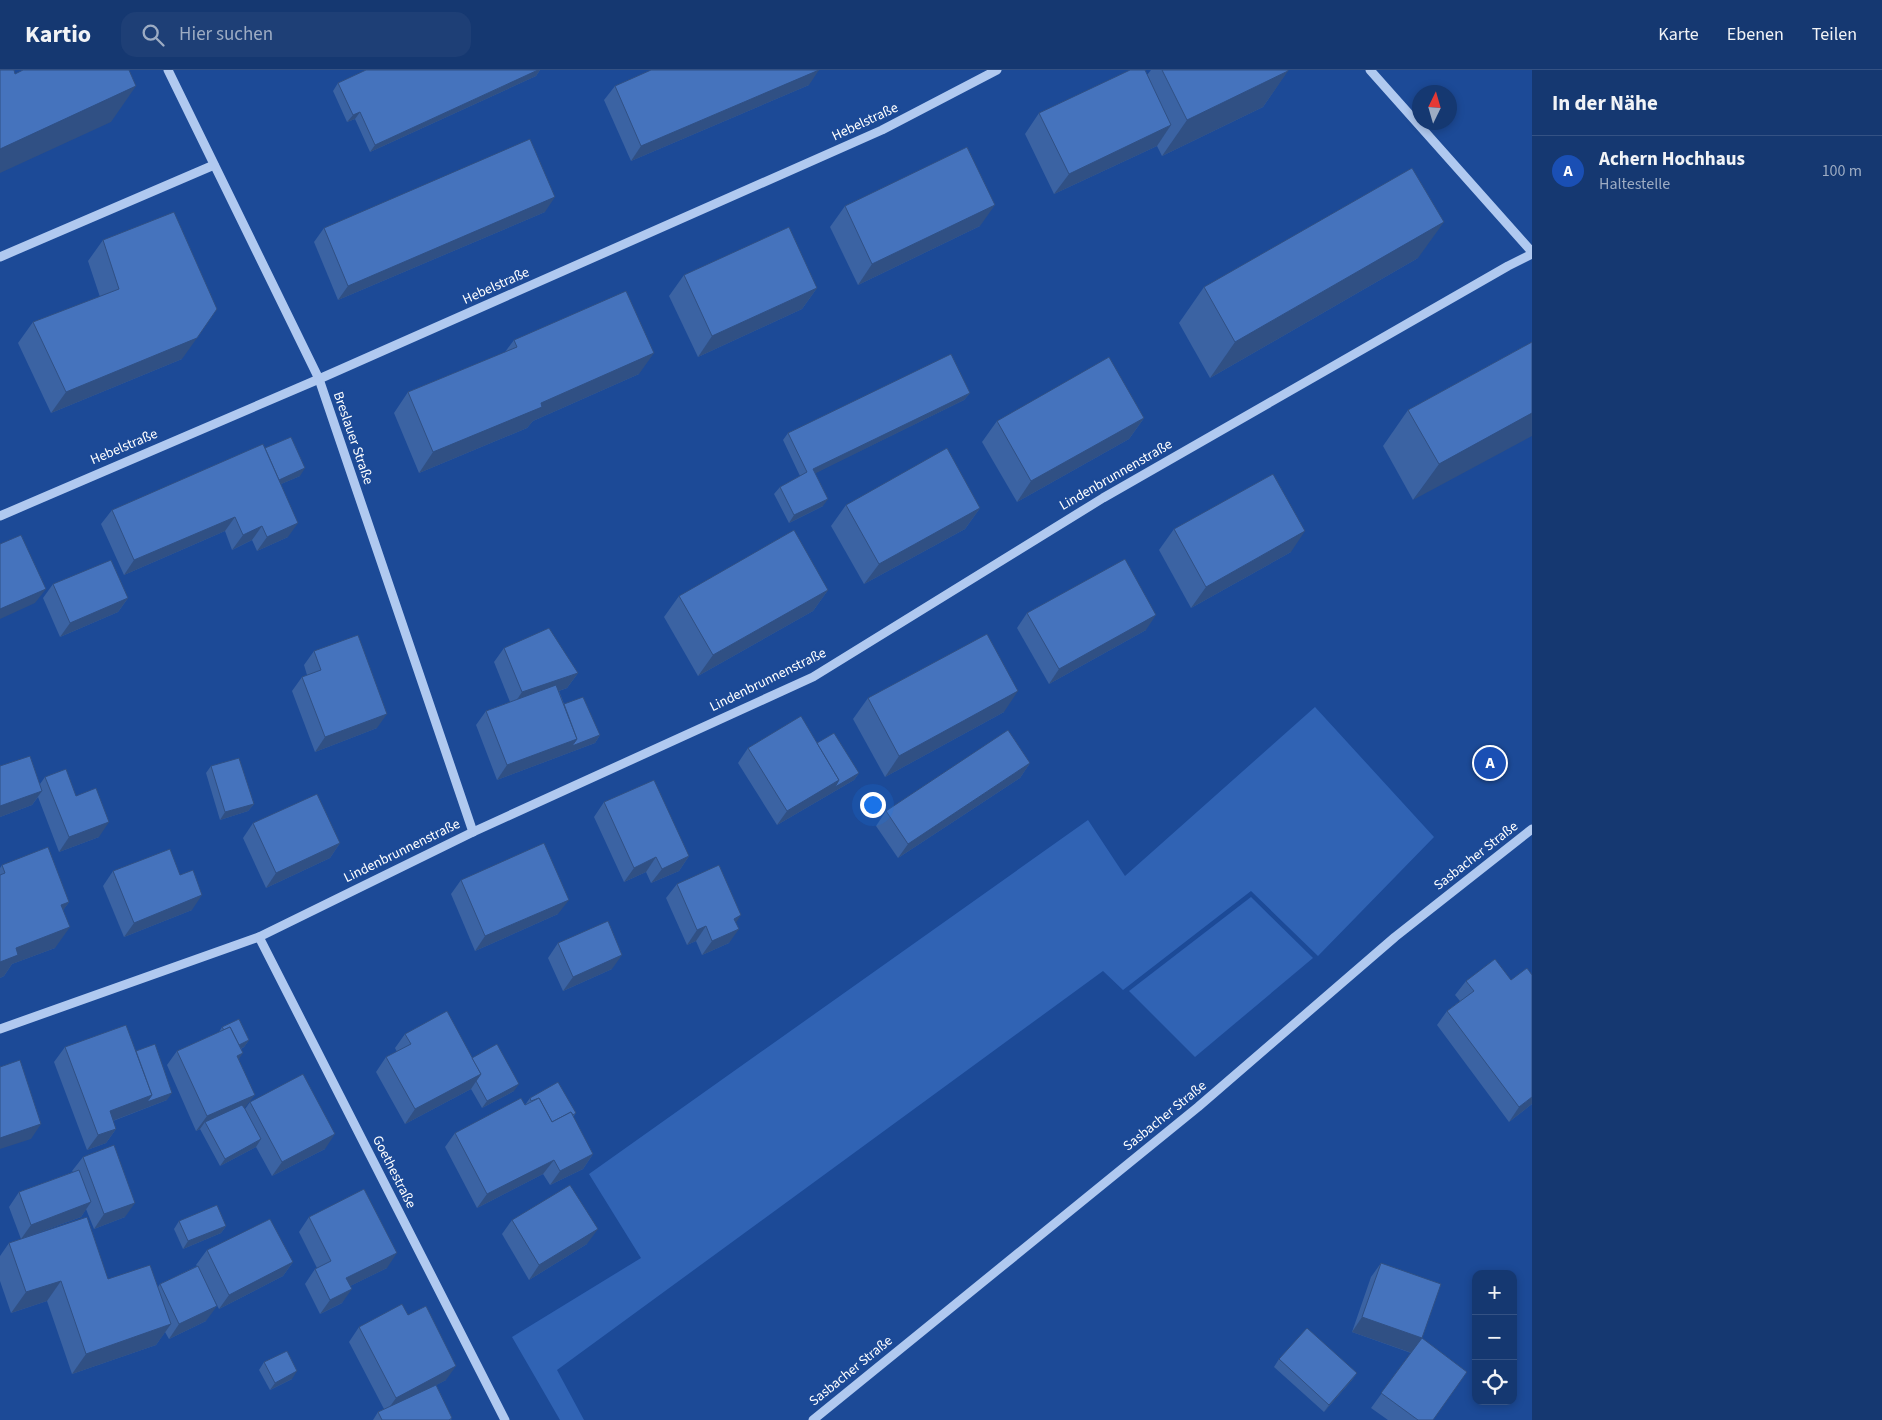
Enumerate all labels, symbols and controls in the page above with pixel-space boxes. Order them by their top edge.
search box [121,12,471,57]
text: Kartio [25,17,91,52]
icon: search [139,21,167,49]
text: Hier suchen [179,21,273,48]
text: Karte [1658,22,1699,47]
text: Ebenen [1727,22,1784,47]
text: Teilen [1812,22,1857,47]
north arrow [1412,85,1457,130]
text: In der Nähe [1552,88,1658,118]
street label: Hebelstraße [828,98,902,146]
text: Achern Hochhaus [1599,146,1745,173]
text: A [1563,160,1573,182]
text: 100 m [1822,160,1862,182]
text: Haltestelle [1599,173,1670,195]
street label: Hebelstraße [459,262,533,310]
street label: Breslauer Straße [328,389,378,487]
street label: Hebelstraße [87,424,161,470]
street label: Lindenbrunnenstraße [1056,434,1176,515]
street label: Lindenbrunnenstraße [706,643,830,717]
pin: A [1474,744,1506,782]
your location [860,792,886,818]
street label: Lindenbrunnenstraße [340,814,464,888]
street label: Sasbacher Straße [1430,817,1522,895]
street label: Sasbacher Straße [1119,1076,1211,1156]
street label: Goethestraße [367,1132,421,1212]
map controls [1472,1270,1517,1405]
button: + [1472,1270,1517,1315]
button: − [1472,1315,1517,1360]
street label: Sasbacher Straße [805,1331,897,1411]
button: locate [1472,1360,1517,1405]

